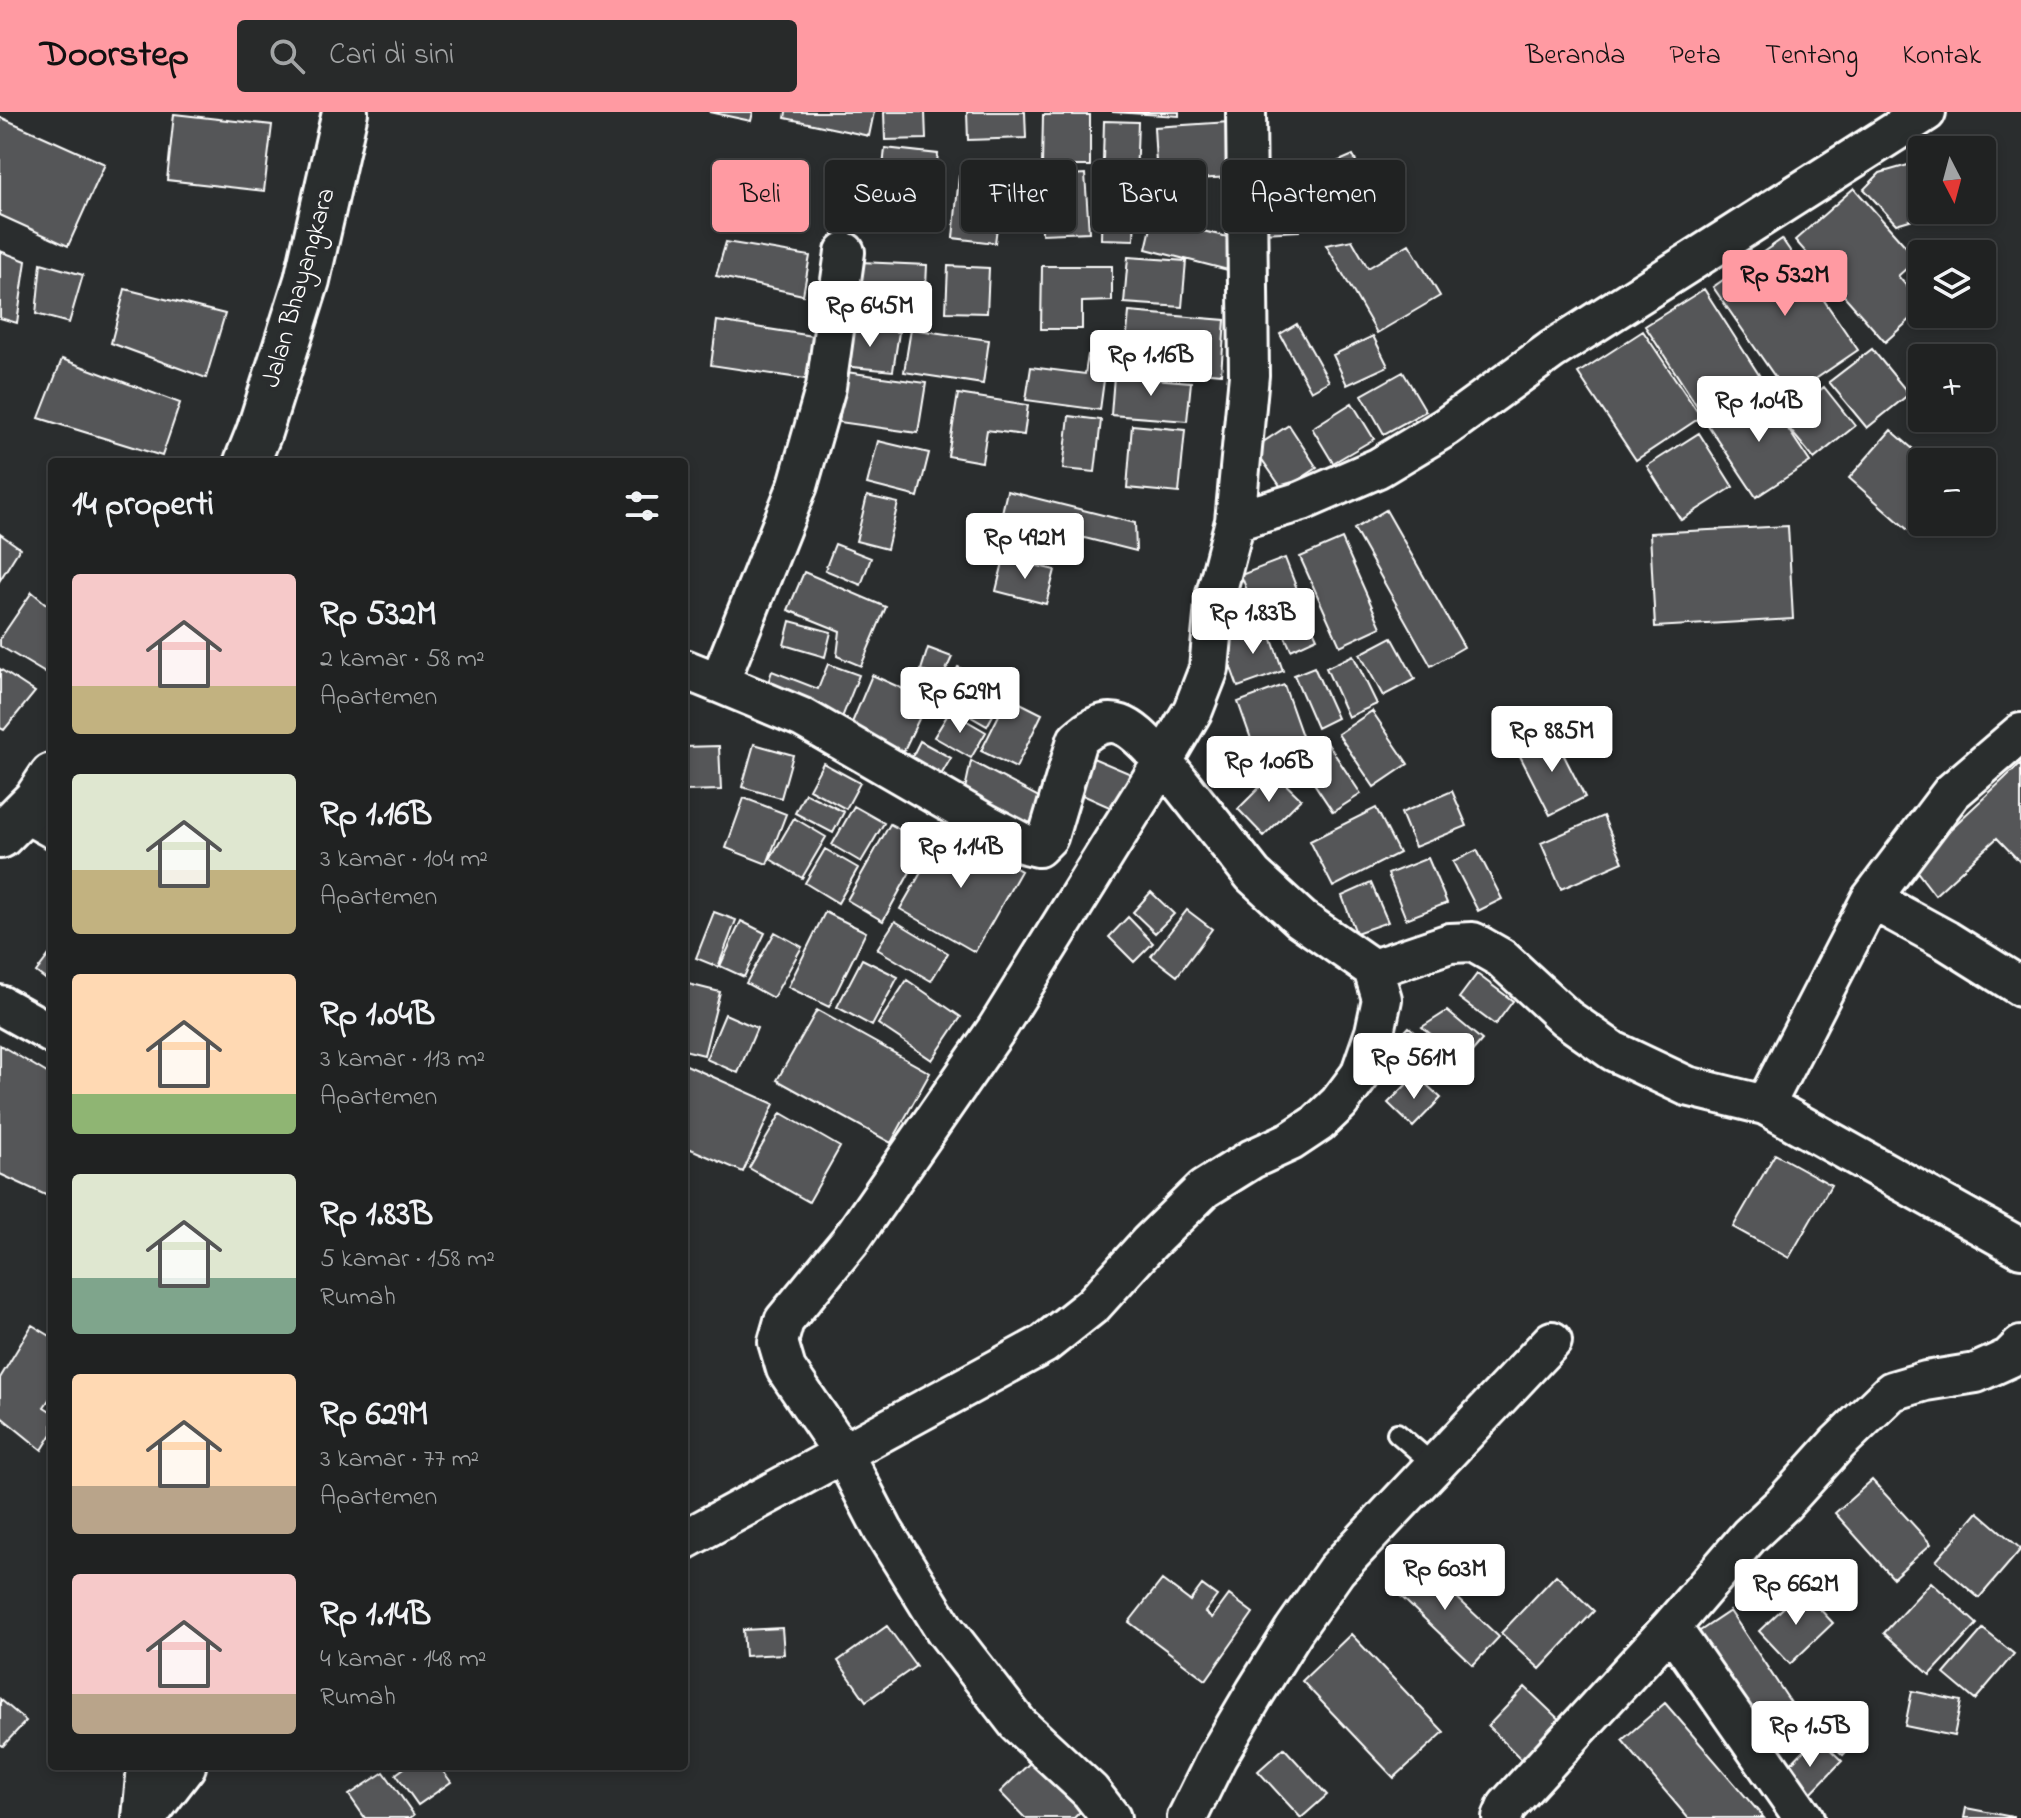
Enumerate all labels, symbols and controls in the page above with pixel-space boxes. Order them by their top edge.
search box [237,20,797,92]
text: Doorstep [40,28,189,84]
icon: search [265,34,309,78]
text: Cari di sini [329,34,455,78]
text: Beranda [1525,36,1625,77]
text: Peta [1669,36,1721,77]
text: Tentang [1765,36,1858,77]
text: Kontak [1902,36,1981,77]
north arrow [1908,136,1996,224]
map controls [1908,136,1996,536]
chip: Beli [712,160,809,232]
chip: Sewa [825,160,945,232]
chip: Filter [961,160,1076,232]
chip: Baru [1092,160,1206,232]
chip: Apartemen [1222,160,1405,232]
street label: Jalan Bhayangkara [253,184,347,392]
button: layers [1908,240,1996,328]
pin: Rp 532M [1711,250,1859,318]
text: Rp 532M [1740,257,1830,295]
pin: Rp 645M [796,281,944,349]
text: Rp 645M [826,288,914,326]
pin: Rp 1.16B [1068,330,1234,398]
text: Rp 1.16B [1108,337,1194,375]
button: + [1908,344,1996,432]
pin: Rp 1.04B [1676,376,1842,444]
text: Rp 1.04B [1715,383,1803,421]
button: − [1908,448,1996,536]
text: 14 properti [72,481,214,531]
icon: filters [620,484,664,528]
pin: Rp 492M [951,513,1099,581]
text: Rp 492M [984,520,1066,558]
pin: Rp 1.83B [1170,588,1336,656]
text: Rp 532M [320,591,437,641]
text: Rp 1.83B [1210,595,1296,633]
icon: home [136,606,232,702]
text: 2 kamar · 58 m² [320,641,485,679]
pin: Rp 629M [886,667,1034,735]
text: Rp 629M [919,674,1002,712]
text: Apartemen [320,679,437,717]
pin: Rp 885M [1478,706,1626,774]
text: Rp 885M [1509,713,1595,751]
pin: Rp 1.06B [1186,736,1352,804]
text: Rp 1.06B [1225,743,1313,781]
text: Rp 1.16B [320,791,432,841]
icon: home [136,806,232,902]
pin: Rp 1.14B [878,822,1044,890]
text: Rp 1.14B [918,829,1004,867]
text: 3 kamar · 104 m² [320,841,488,879]
text: Apartemen [320,879,437,917]
text: Rp 1.04B [320,991,435,1041]
icon: home [136,1006,232,1102]
pin: Rp 561M [1340,1033,1488,1101]
text: Rp 561M [1371,1040,1457,1078]
text: 3 kamar · 113 m² [320,1041,485,1079]
text: Apartemen [320,1079,437,1117]
text: Rp 1.83B [320,1191,433,1241]
icon: home [136,1206,232,1302]
text: 5 kamar · 158 m² [320,1241,495,1279]
text: Rumah [320,1279,396,1317]
text: Rp 629M [320,1391,429,1441]
icon: home [136,1406,232,1502]
text: 3 kamar · 77 m² [320,1441,479,1479]
text: Apartemen [320,1479,437,1517]
pin: Rp 603M [1371,1544,1519,1612]
text: Rp 603M [1403,1551,1487,1589]
pin: Rp 662M [1722,1559,1870,1627]
text: Rp 662M [1753,1566,1839,1604]
text: Rp 1.14B [320,1591,431,1641]
icon: home [136,1606,232,1702]
text: 4 kamar · 148 m² [320,1641,487,1679]
text: Rumah [320,1679,396,1717]
pin: Rp 1.5B [1736,1701,1884,1769]
text: Rp 1.5B [1770,1708,1850,1746]

